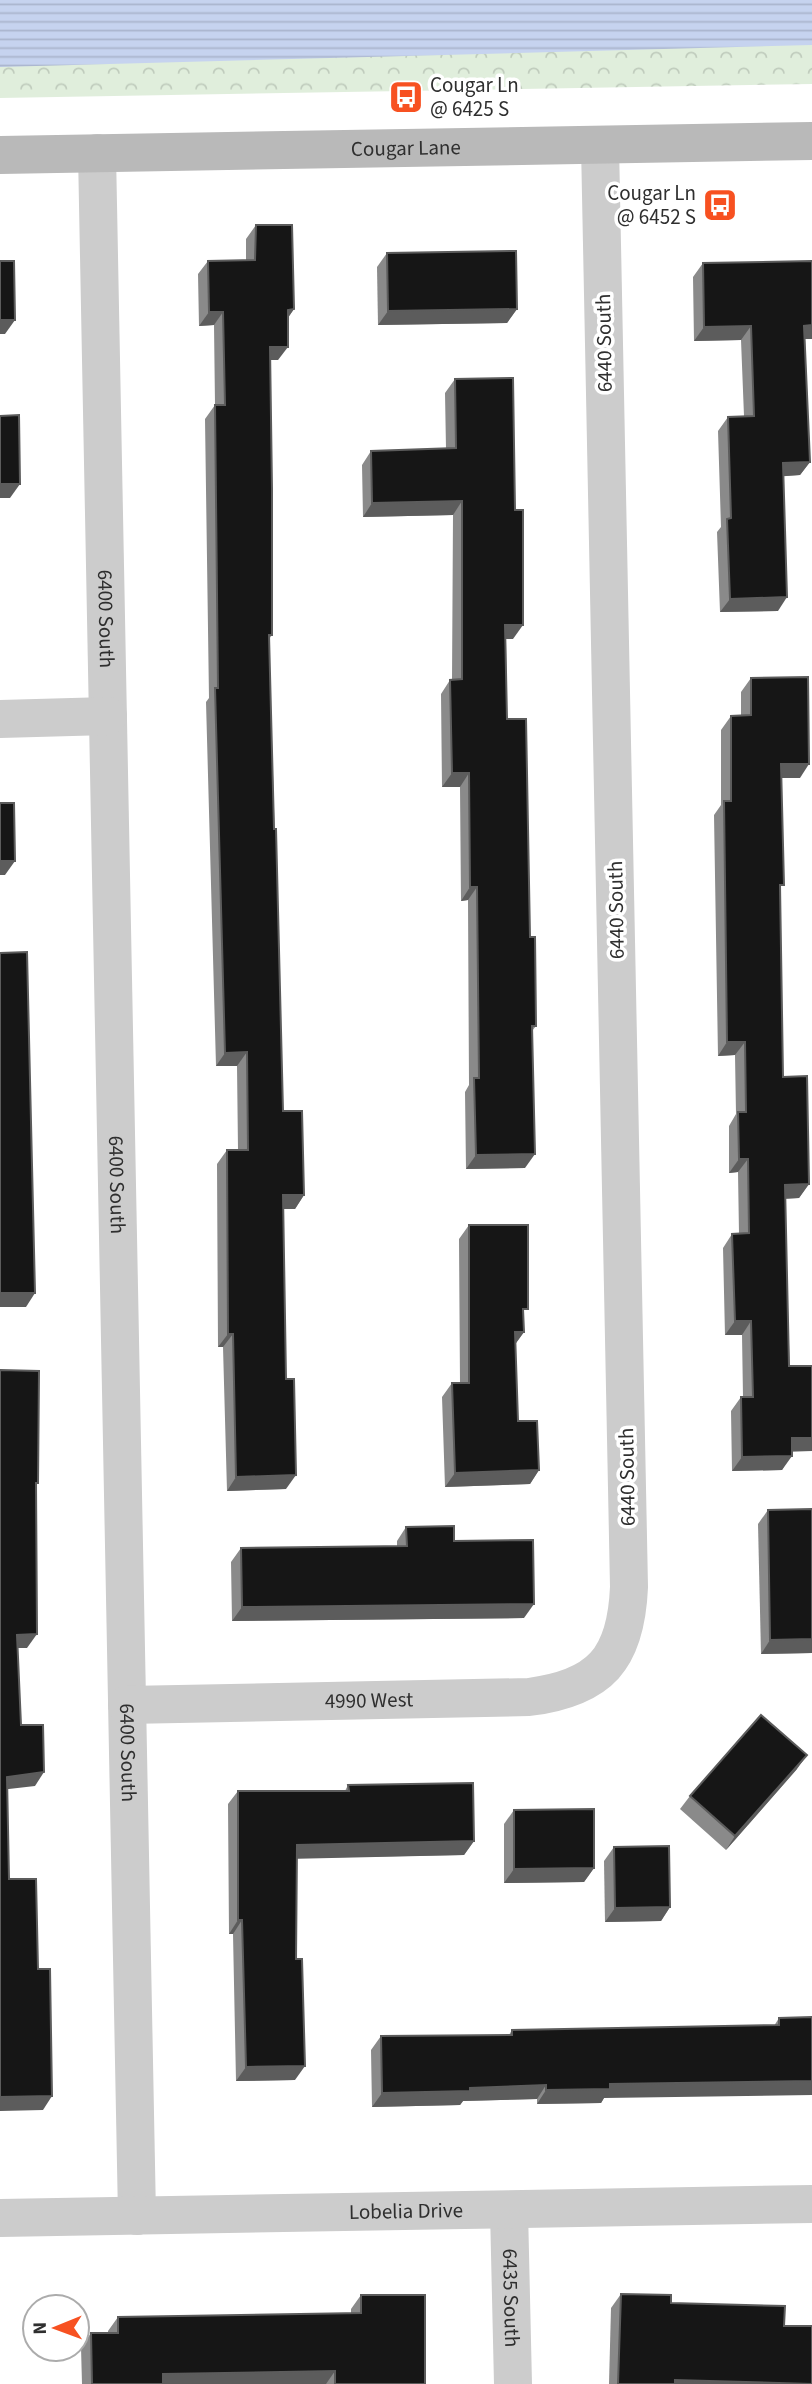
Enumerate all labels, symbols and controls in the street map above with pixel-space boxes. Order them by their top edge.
place label: Cougar Ln @ 6425 S [430,70,519,124]
bus stop icon: Cougar Ln @ 6425 S [387,78,425,116]
street label: Cougar Lane [351,132,461,164]
place label: Cougar Ln @ 6452 S [607,178,696,232]
bus stop icon: Cougar Ln @ 6452 S [701,186,739,224]
street label: 6440 South [588,293,620,393]
street label: 6400 South [90,569,122,668]
street label: 6440 South [600,860,632,960]
street label: 6400 South [101,1135,133,1234]
street label: 6440 South [611,1427,643,1527]
street label: 4990 West [324,1684,413,1716]
street label: 6400 South [112,1703,144,1802]
street label: Lobelia Drive [349,2195,463,2227]
street label: 6435 South [495,2248,527,2348]
north arrow [21,2293,91,2363]
text: N [27,2322,54,2335]

